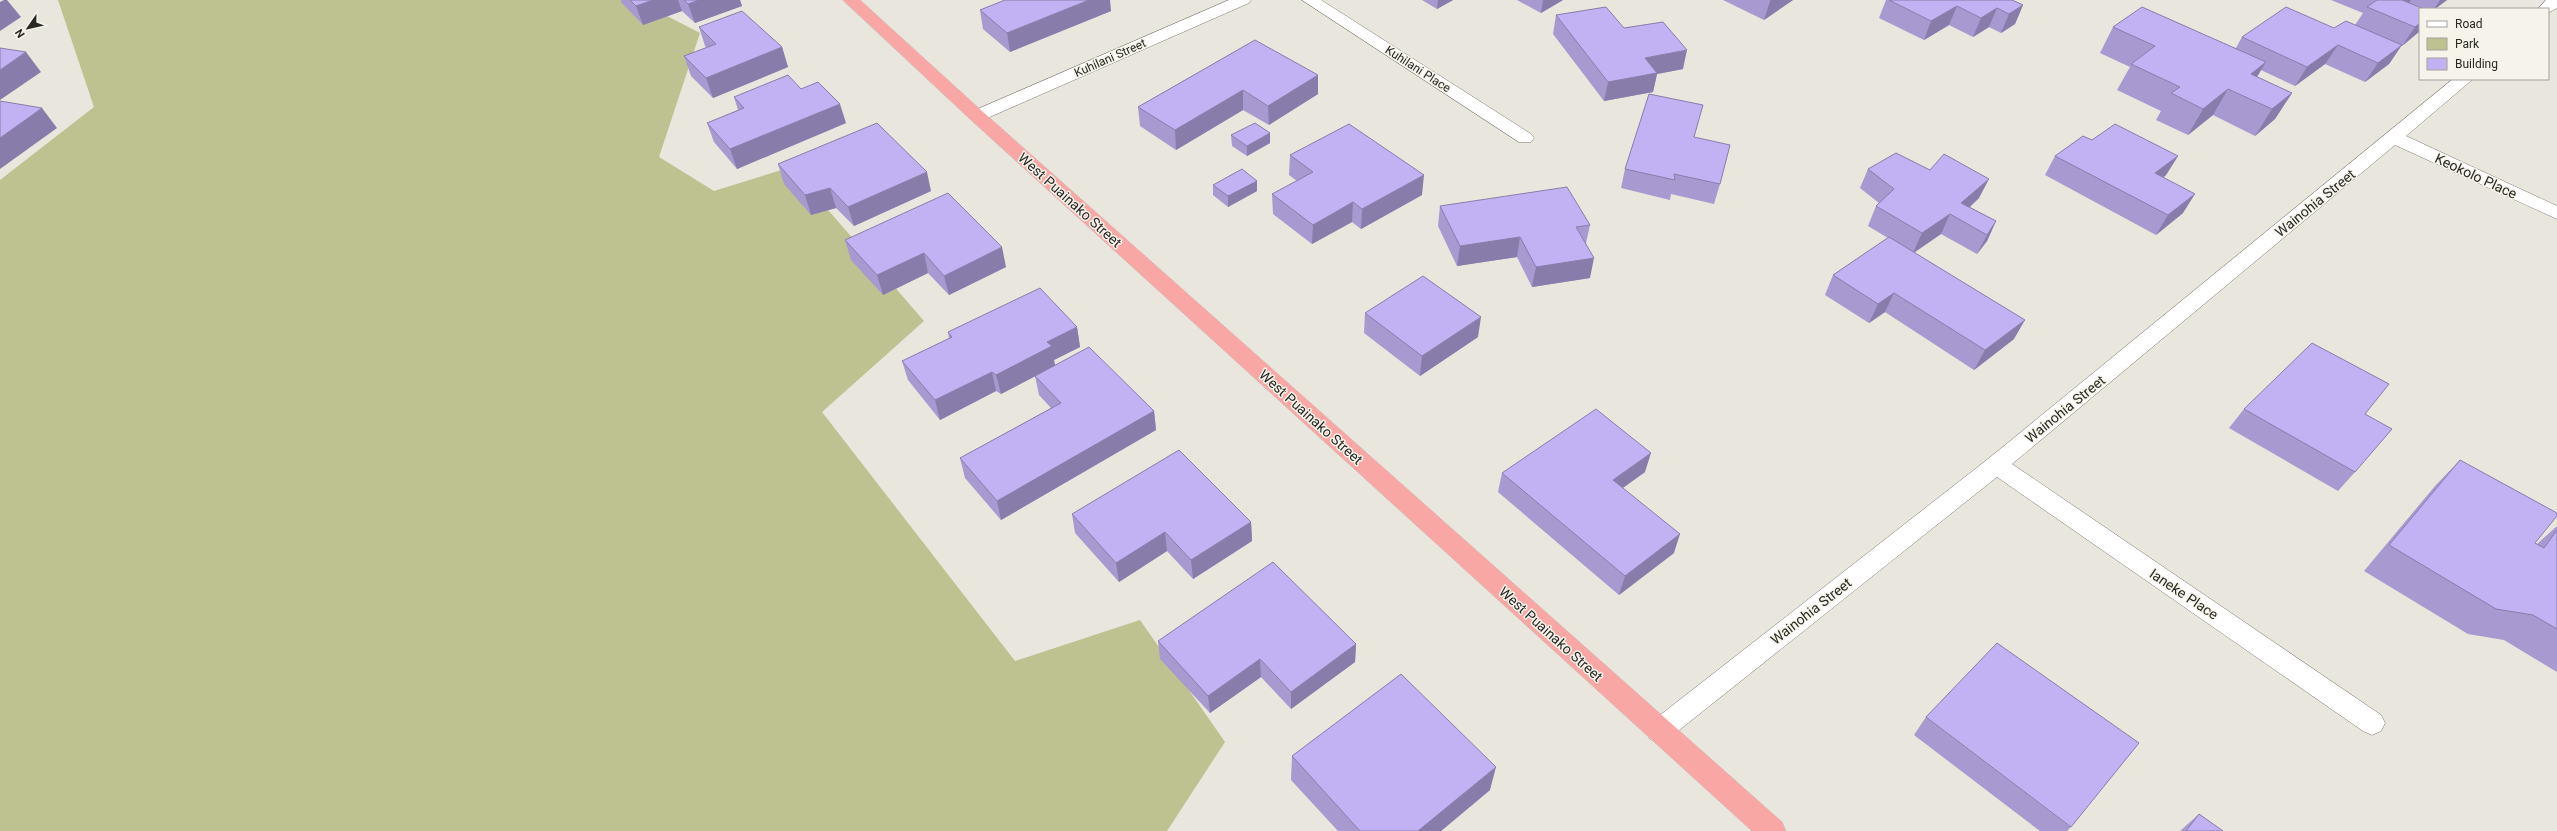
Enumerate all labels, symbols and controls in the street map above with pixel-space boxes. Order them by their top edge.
north arrow [8,8,48,48]
legend [2419,8,2549,80]
text: Road [2455,17,2483,31]
text: N [12,26,28,40]
street label: Kuhilani Street [1072,36,1148,80]
text: Park [2455,37,2480,51]
street label: Kuhilani Place [1383,43,1453,95]
text: Building [2455,57,2498,71]
street label: West Puainako Street [1015,149,1125,251]
street label: Keokolo Place [2432,150,2520,202]
street label: Wainohia Street [2272,166,2358,240]
street label: West Puainako Street [1256,366,1366,468]
street label: Wainohia Street [2022,372,2108,446]
street label: Ianeke Place [2147,565,2221,623]
street label: Wainohia Street [1767,574,1855,647]
street label: West Puainako Street [1496,583,1606,685]

